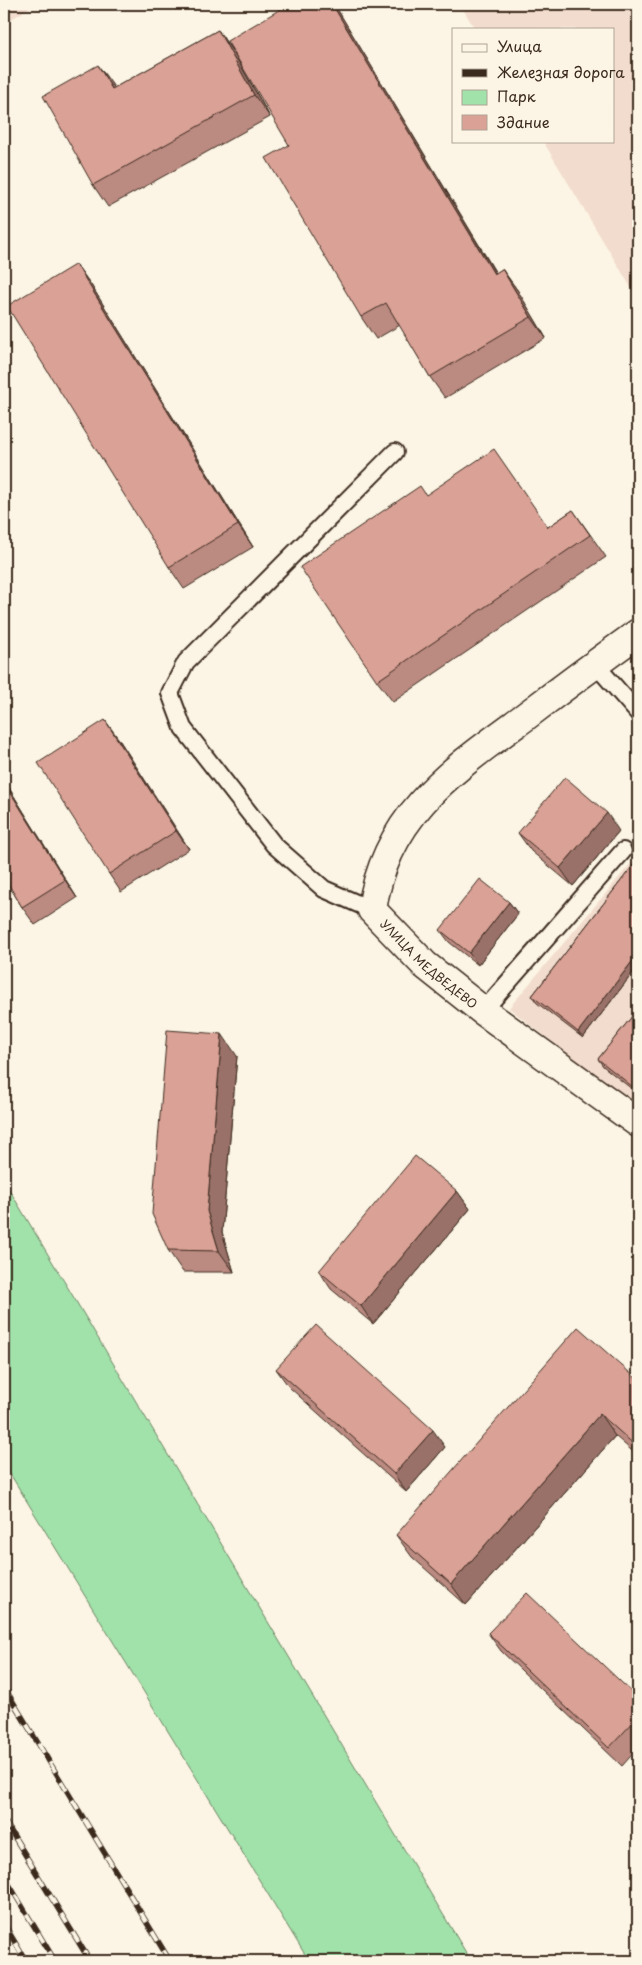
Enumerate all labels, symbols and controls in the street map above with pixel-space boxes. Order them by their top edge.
legend [452,28,614,142]
text: Улица [497,34,542,57]
text: Железная дорога [497,60,625,83]
text: Парк [497,84,536,107]
text: Здание [497,110,550,133]
street label: УЛИЦА МЕДВЕДЕВО [377,915,482,1013]

